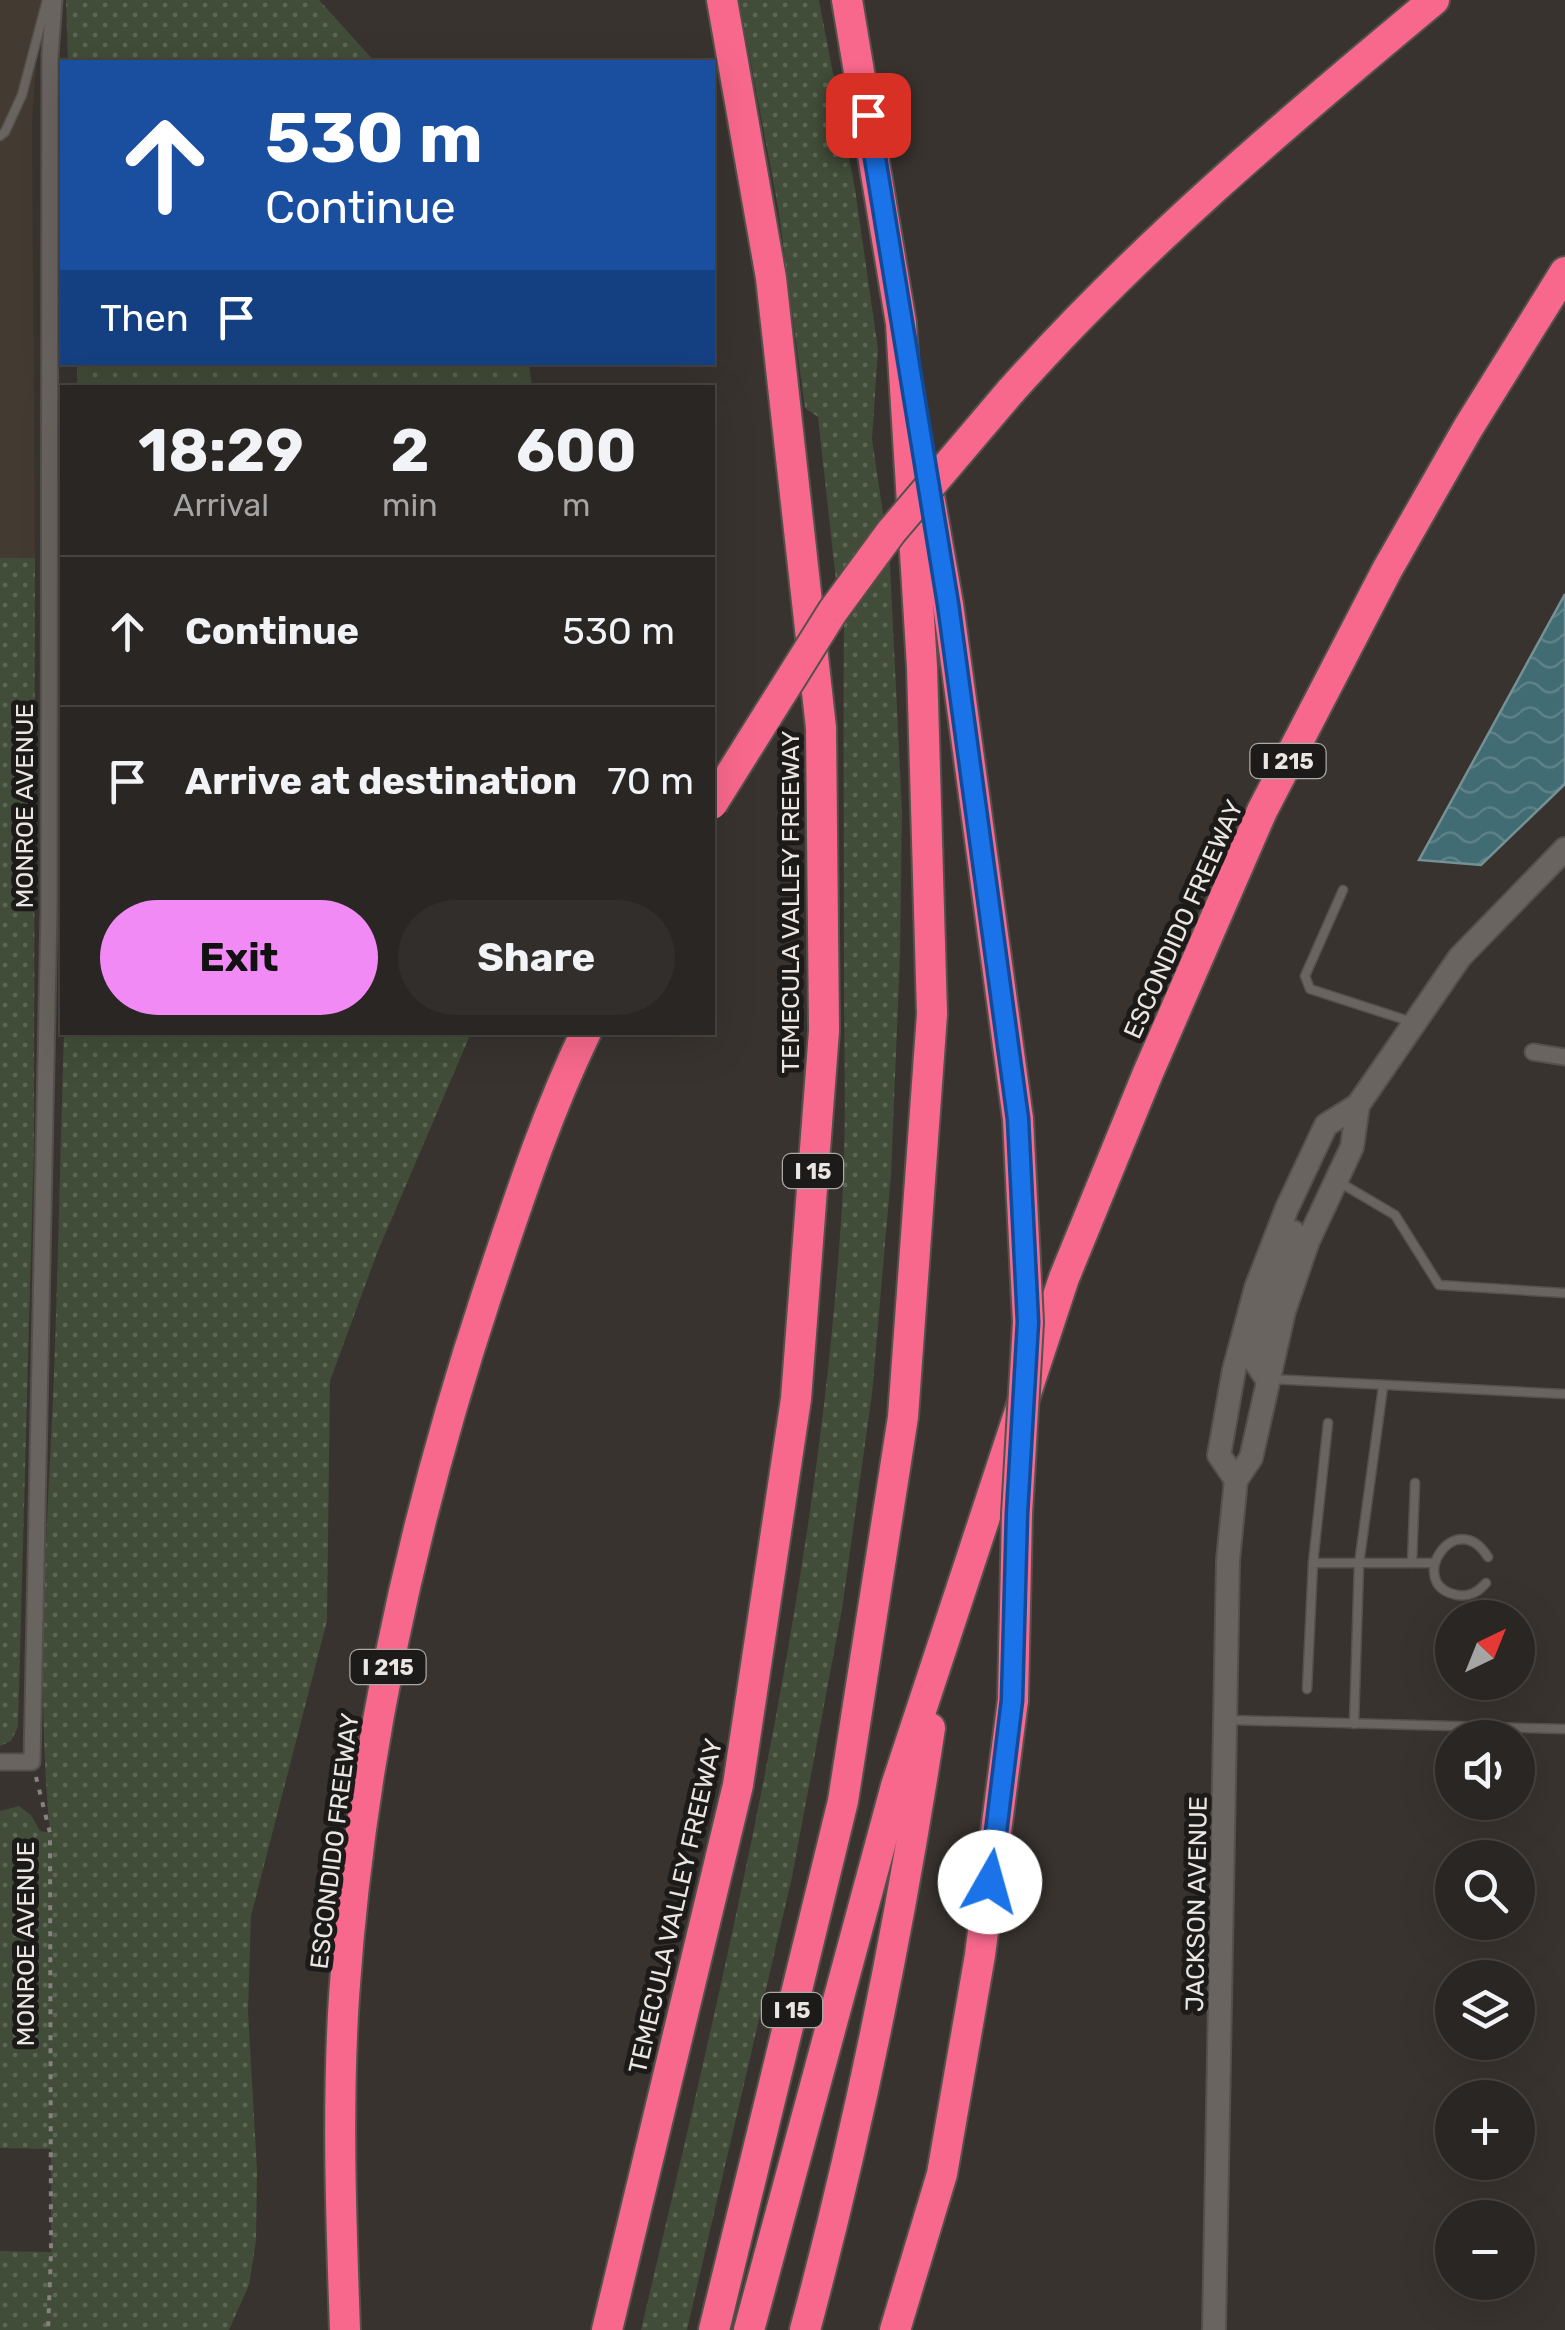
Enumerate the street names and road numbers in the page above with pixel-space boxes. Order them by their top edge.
street label: MONROE AVENUE [10,703,39,909]
street label: TEMECULA VALLEY FREEWAY [776,731,805,1073]
road number: I 215 [1250,744,1326,778]
street label: ESCONDIDO FREEWAY [1118,796,1249,1043]
road number: I 15 [783,1154,843,1188]
road number: I 215 [350,1650,426,1684]
street label: ESCONDIDO FREEWAY [304,1711,365,1971]
street label: TEMECULA VALLEY FREEWAY [623,1736,728,2076]
street label: JACKSON AVENUE [1180,1796,1213,2012]
street label: MONROE AVENUE [11,1841,40,2047]
road number: I 15 [762,1993,822,2027]

